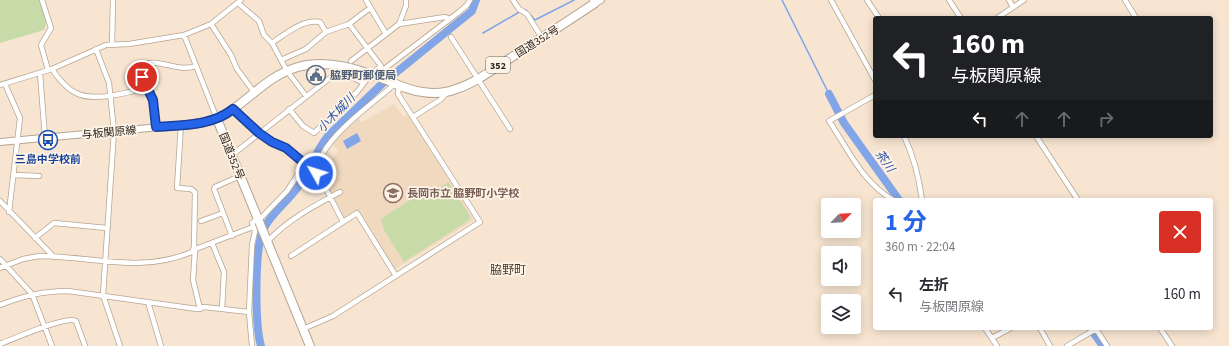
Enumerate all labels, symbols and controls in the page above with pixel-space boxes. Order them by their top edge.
street label: 国道352号 [512,22,562,61]
text: 160 m [951,24,1025,64]
icon: left [885,32,937,84]
road number: 352 [486,57,510,73]
pin [125,60,159,94]
public building icon: 脇野町郵便局 [305,64,327,86]
text: 与板関原線 [951,64,1041,89]
icon: arrive [131,66,153,88]
place label: 脇野町郵便局 [330,68,396,83]
water label: 小木城川 [314,89,361,137]
icon: left [969,108,991,130]
icon: ahead [1011,108,1033,130]
icon: ahead [1053,108,1075,130]
icon: right [1095,108,1117,130]
street label: 与板関原線 [81,123,137,142]
bus stop icon: 三島中学校前 [37,129,59,151]
street label: 国道352号 [215,130,248,182]
water label: 茶川 [871,147,900,178]
place label: 三島中学校前 [15,152,81,167]
position arrow [295,152,337,194]
school or university icon: 長岡市立 脇野町小学校 [382,182,404,204]
place label: 長岡市立 脇野町小学校 [407,186,519,201]
north arrow [821,198,861,238]
map controls [821,198,861,334]
text: 1 分 [885,205,926,240]
button: close [1159,211,1201,253]
text: 360 m · 22:04 [885,238,955,256]
button: sound [821,246,861,286]
district label: 脇野町 [490,262,526,279]
text: 左折 [919,275,949,296]
icon: left [885,283,907,305]
text: 160 m [1163,284,1201,305]
button: layers [821,294,861,334]
text: 与板関原線 [919,298,984,316]

